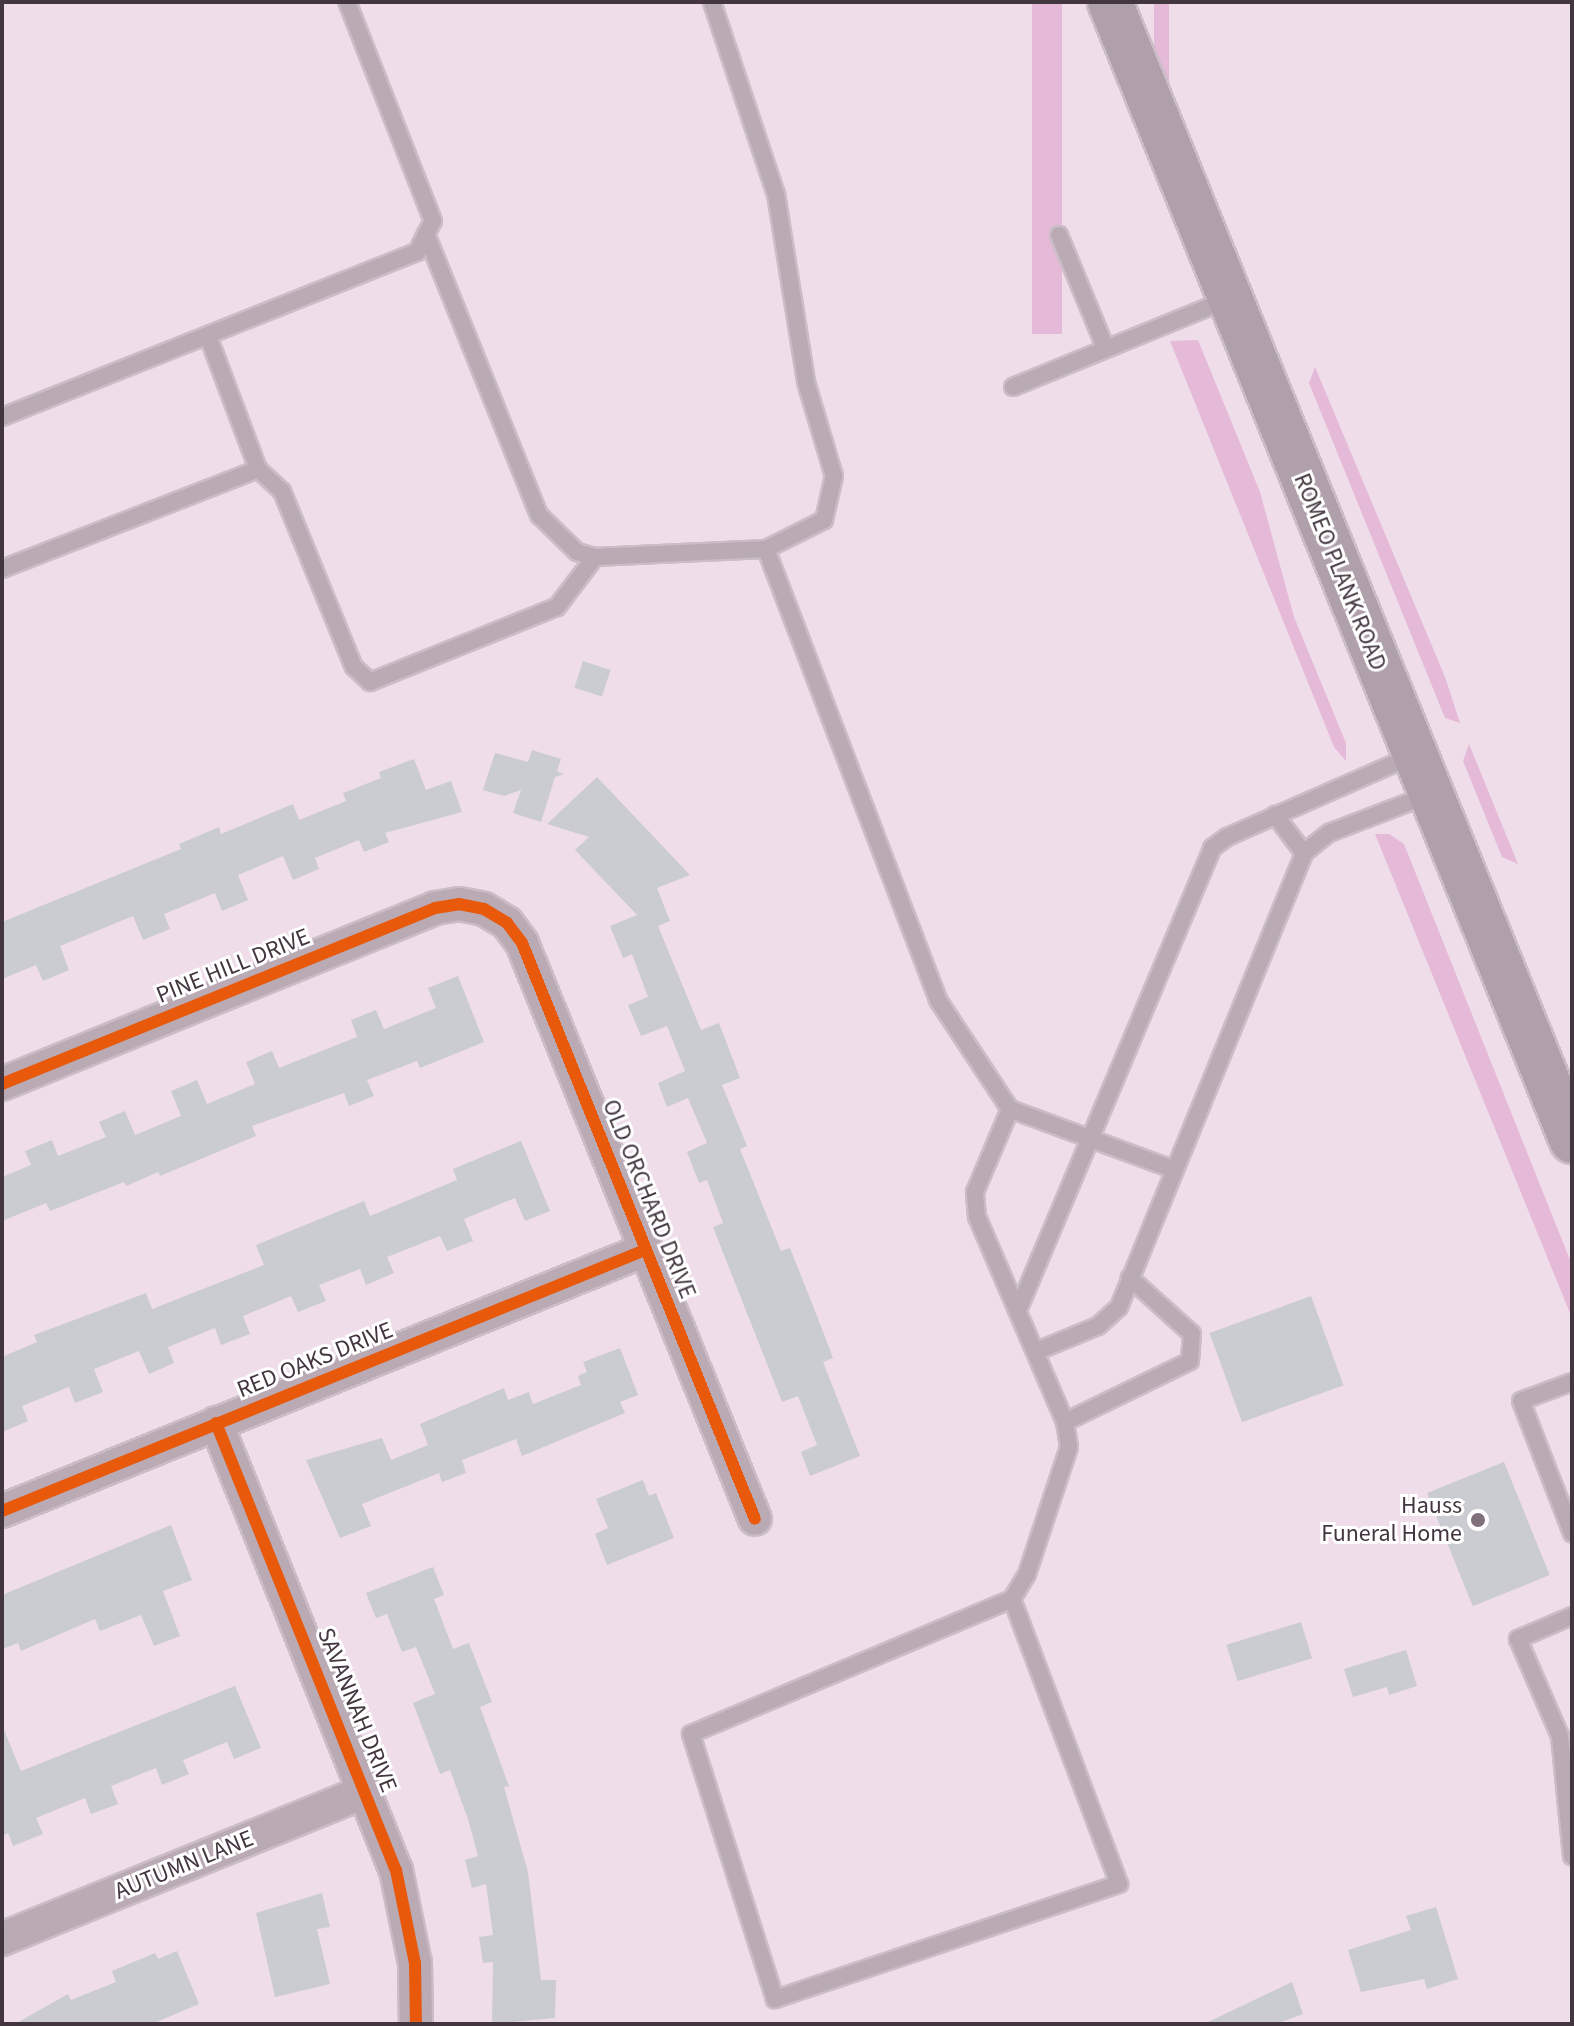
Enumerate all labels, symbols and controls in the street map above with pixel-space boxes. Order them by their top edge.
street label: ROMEO PLANK ROAD [1287,469,1393,675]
street label: PINE HILL DRIVE [152,922,314,1010]
street label: OLD ORCHARD DRIVE [596,1095,702,1303]
street label: RED OAKS DRIVE [233,1316,397,1404]
place label: Hauss Funeral Home [1321,1492,1462,1548]
marker: Hauss Funeral Home [1469,1511,1487,1529]
street label: SAVANNAH DRIVE [311,1624,403,1796]
street label: AUTUMN LANE [110,1824,258,1906]

